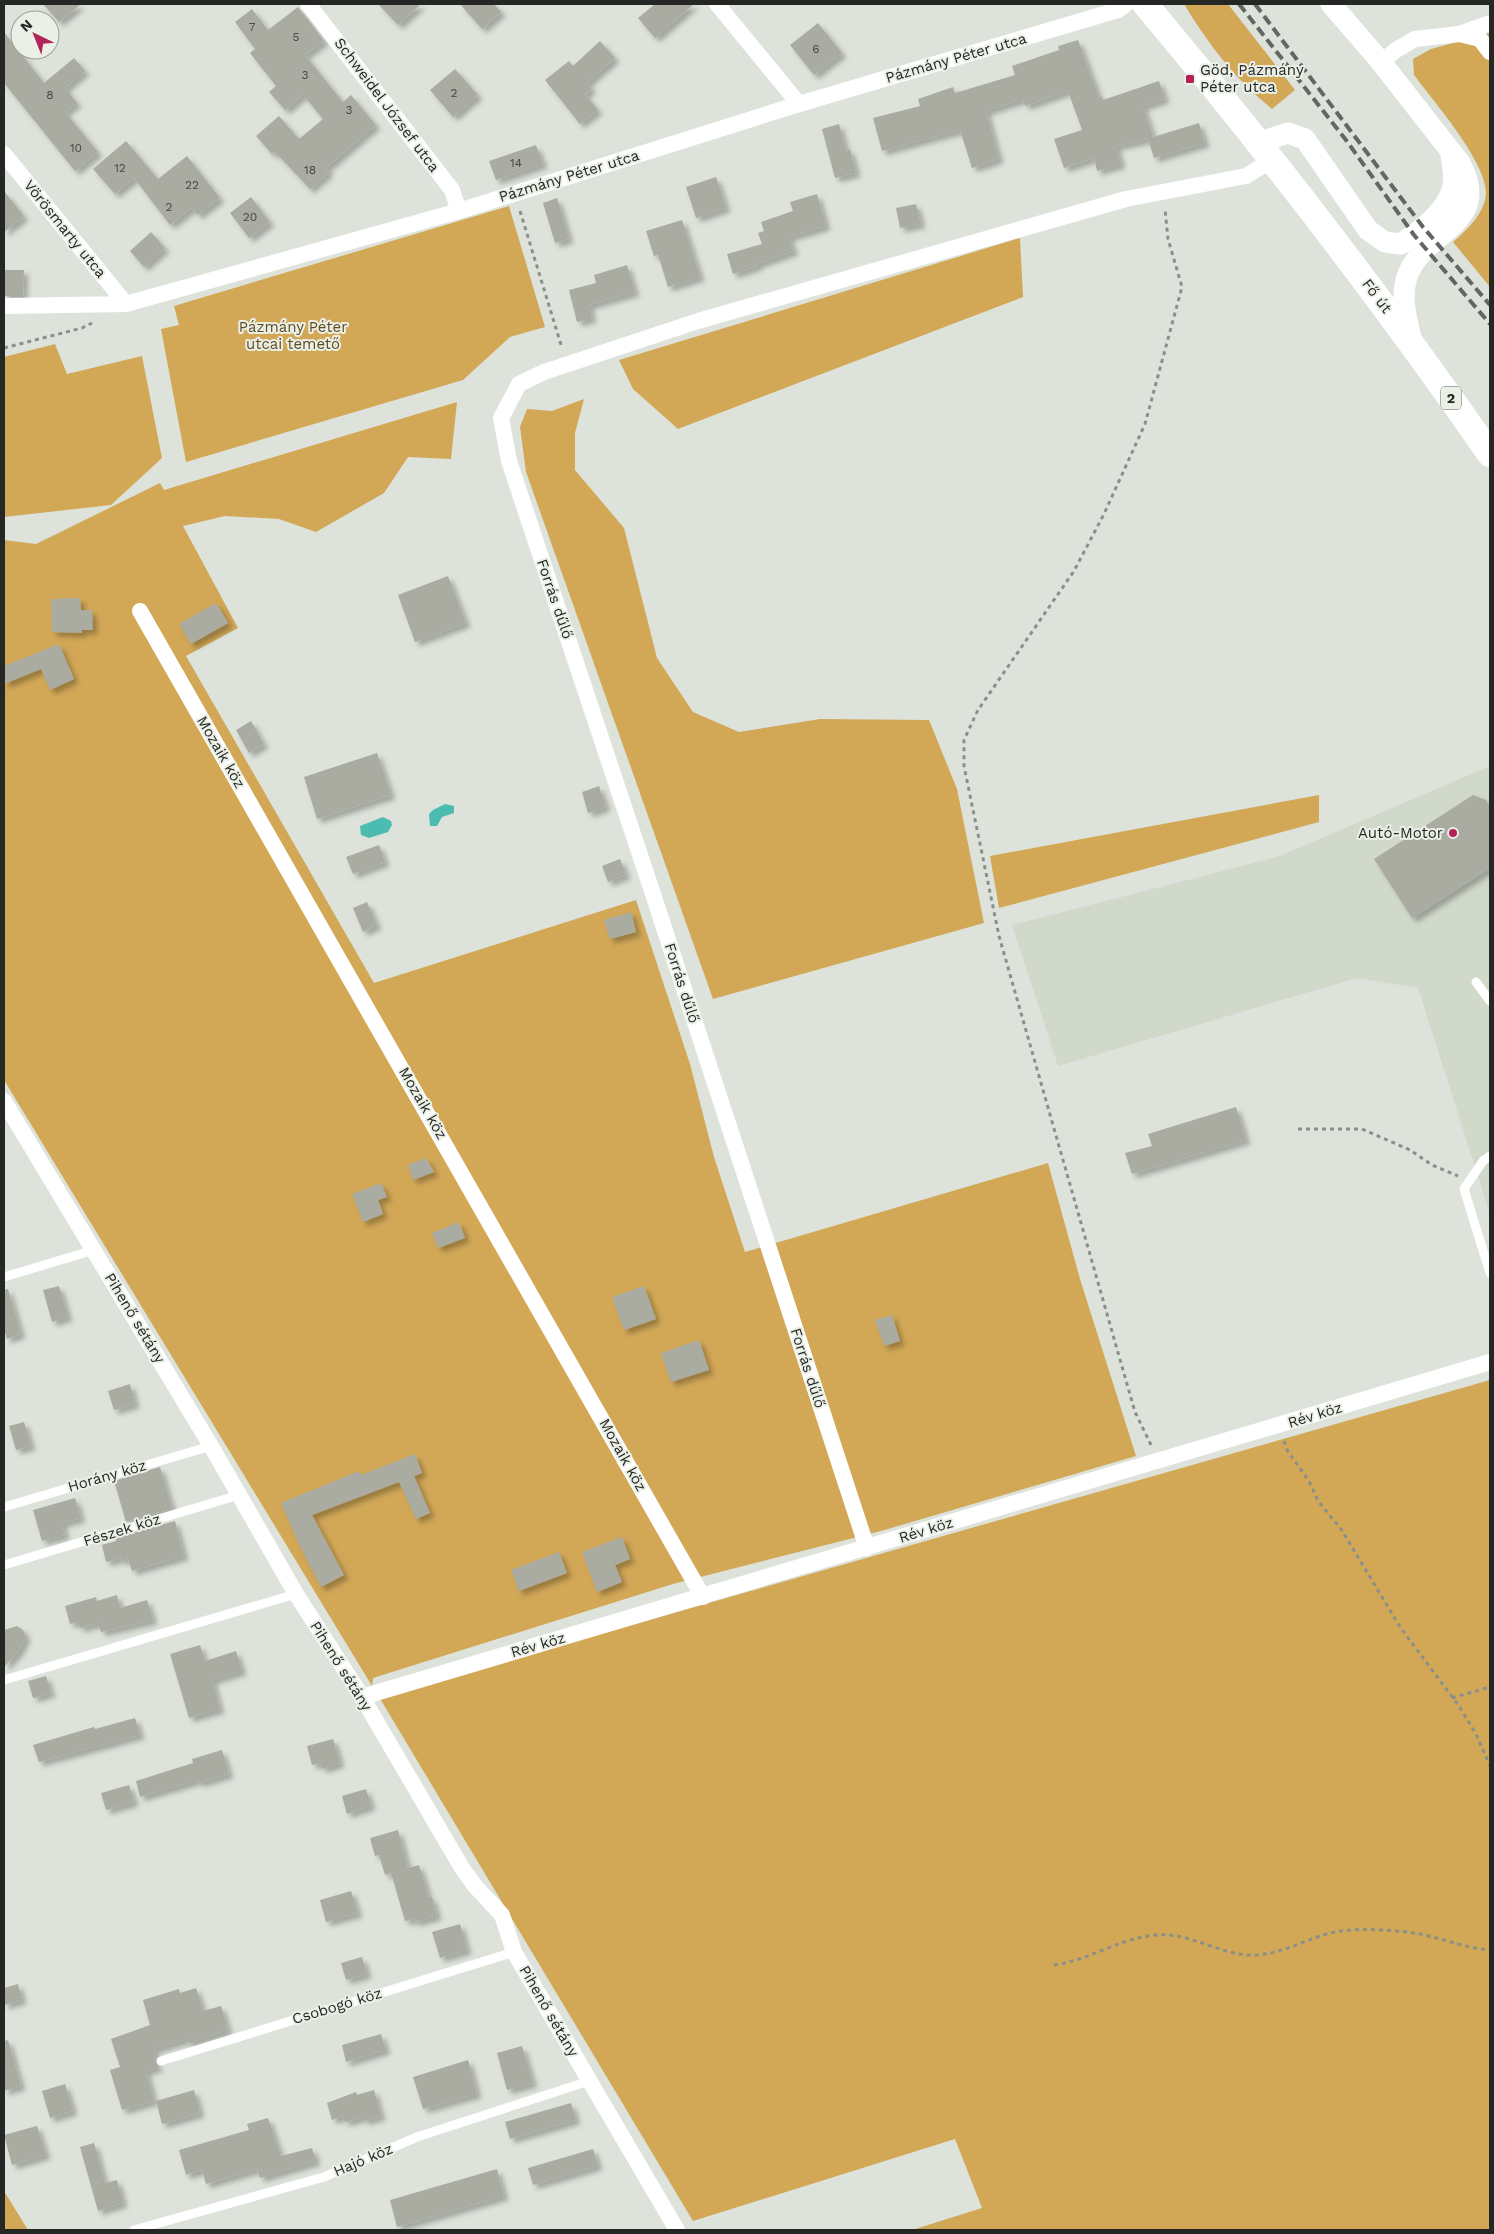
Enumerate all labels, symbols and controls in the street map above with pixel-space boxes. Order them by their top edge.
north arrow [10,10,60,60]
text: N [17,16,35,35]
house number: 7 [249,20,256,34]
street label: Pázmány Péter utca [883,29,1029,87]
house number: 5 [293,30,300,44]
street label: Schweidel József utca [331,34,444,176]
house number: 6 [812,42,820,56]
place label: Göd, Pázmány Péter utca [1200,61,1304,96]
house number: 3 [302,68,309,82]
marker: Göd, Pázmány Péter utca [1184,73,1196,85]
house number: 2 [451,86,458,100]
house number: 8 [46,88,54,102]
house number: 3 [346,103,353,117]
house number: 10 [70,141,82,155]
street label: Pázmány Péter utca [497,146,642,206]
house number: 14 [510,156,522,170]
house number: 12 [114,161,126,175]
house number: 18 [304,163,316,177]
street label: Vörösmarty utca [20,177,110,282]
house number: 22 [185,178,199,192]
house number: 2 [166,200,173,214]
house number: 20 [243,210,257,224]
street label: Fő út [1358,275,1396,317]
park label: Pázmány Péter utcai temető [239,318,347,353]
road number: 2 [1441,386,1461,409]
street label: Forrás dűlő [533,557,577,641]
street label: Mozaik köz [193,713,249,791]
place label: Autó-Motor [1358,824,1443,842]
marker: Autó-Motor [1447,827,1459,839]
street label: Forrás dűlő [661,941,703,1025]
street label: Mozaik köz [395,1064,451,1142]
street label: Pihenő sétány [101,1269,169,1367]
street label: Forrás dűlő [787,1326,829,1410]
street label: Rév köz [1286,1398,1344,1432]
street label: Mozaik köz [596,1415,650,1495]
street label: Horány köz [66,1456,148,1496]
street label: Fészek köz [81,1510,163,1550]
street label: Rév köz [897,1513,955,1547]
street label: Pihenő sétány [306,1618,376,1714]
street label: Rév köz [509,1629,567,1661]
street label: Pihenő sétány [516,1962,583,2060]
street label: Csobogó köz [290,1984,384,2028]
street label: Hajó köz [331,2139,395,2181]

